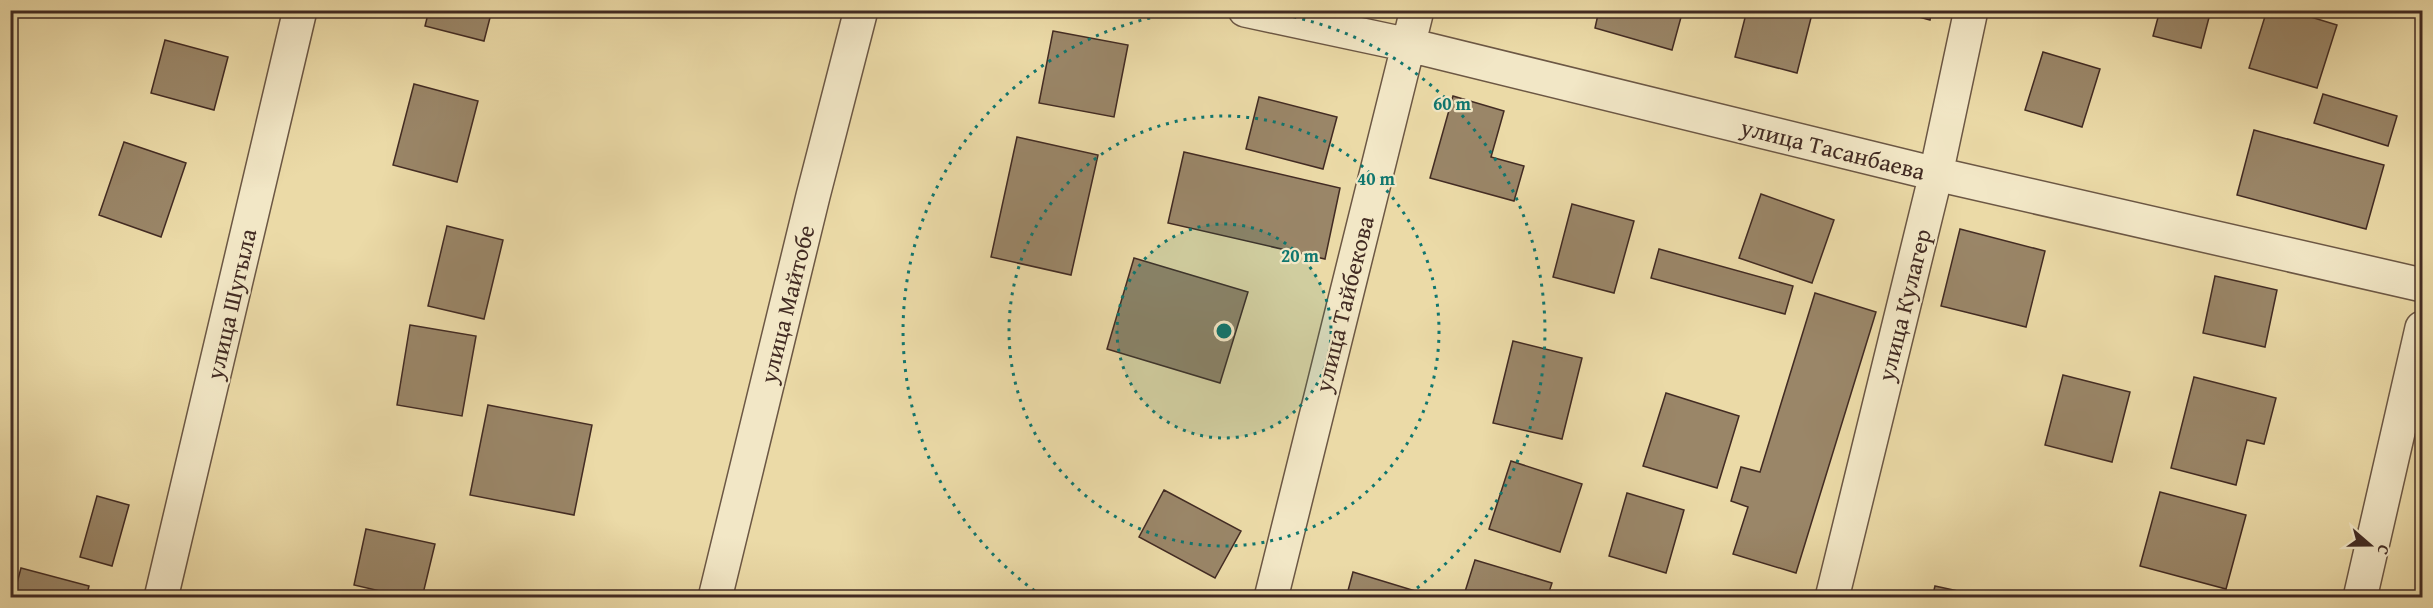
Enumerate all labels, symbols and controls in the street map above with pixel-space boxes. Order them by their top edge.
text: 60 m [1433,90,1472,117]
street label: улица Тасанбаева [1736,109,1930,189]
text: 40 m [1357,165,1396,192]
street label: улица Тайбекова [1305,212,1383,397]
street label: улица Майтобе [750,221,824,388]
street label: улица Шугыла [196,225,265,384]
street label: улица Кулагер [1868,225,1940,386]
text: 20 m [1281,242,1320,269]
centre of rings [1214,321,1234,341]
north arrow [2340,515,2400,575]
text: С [2371,542,2397,558]

